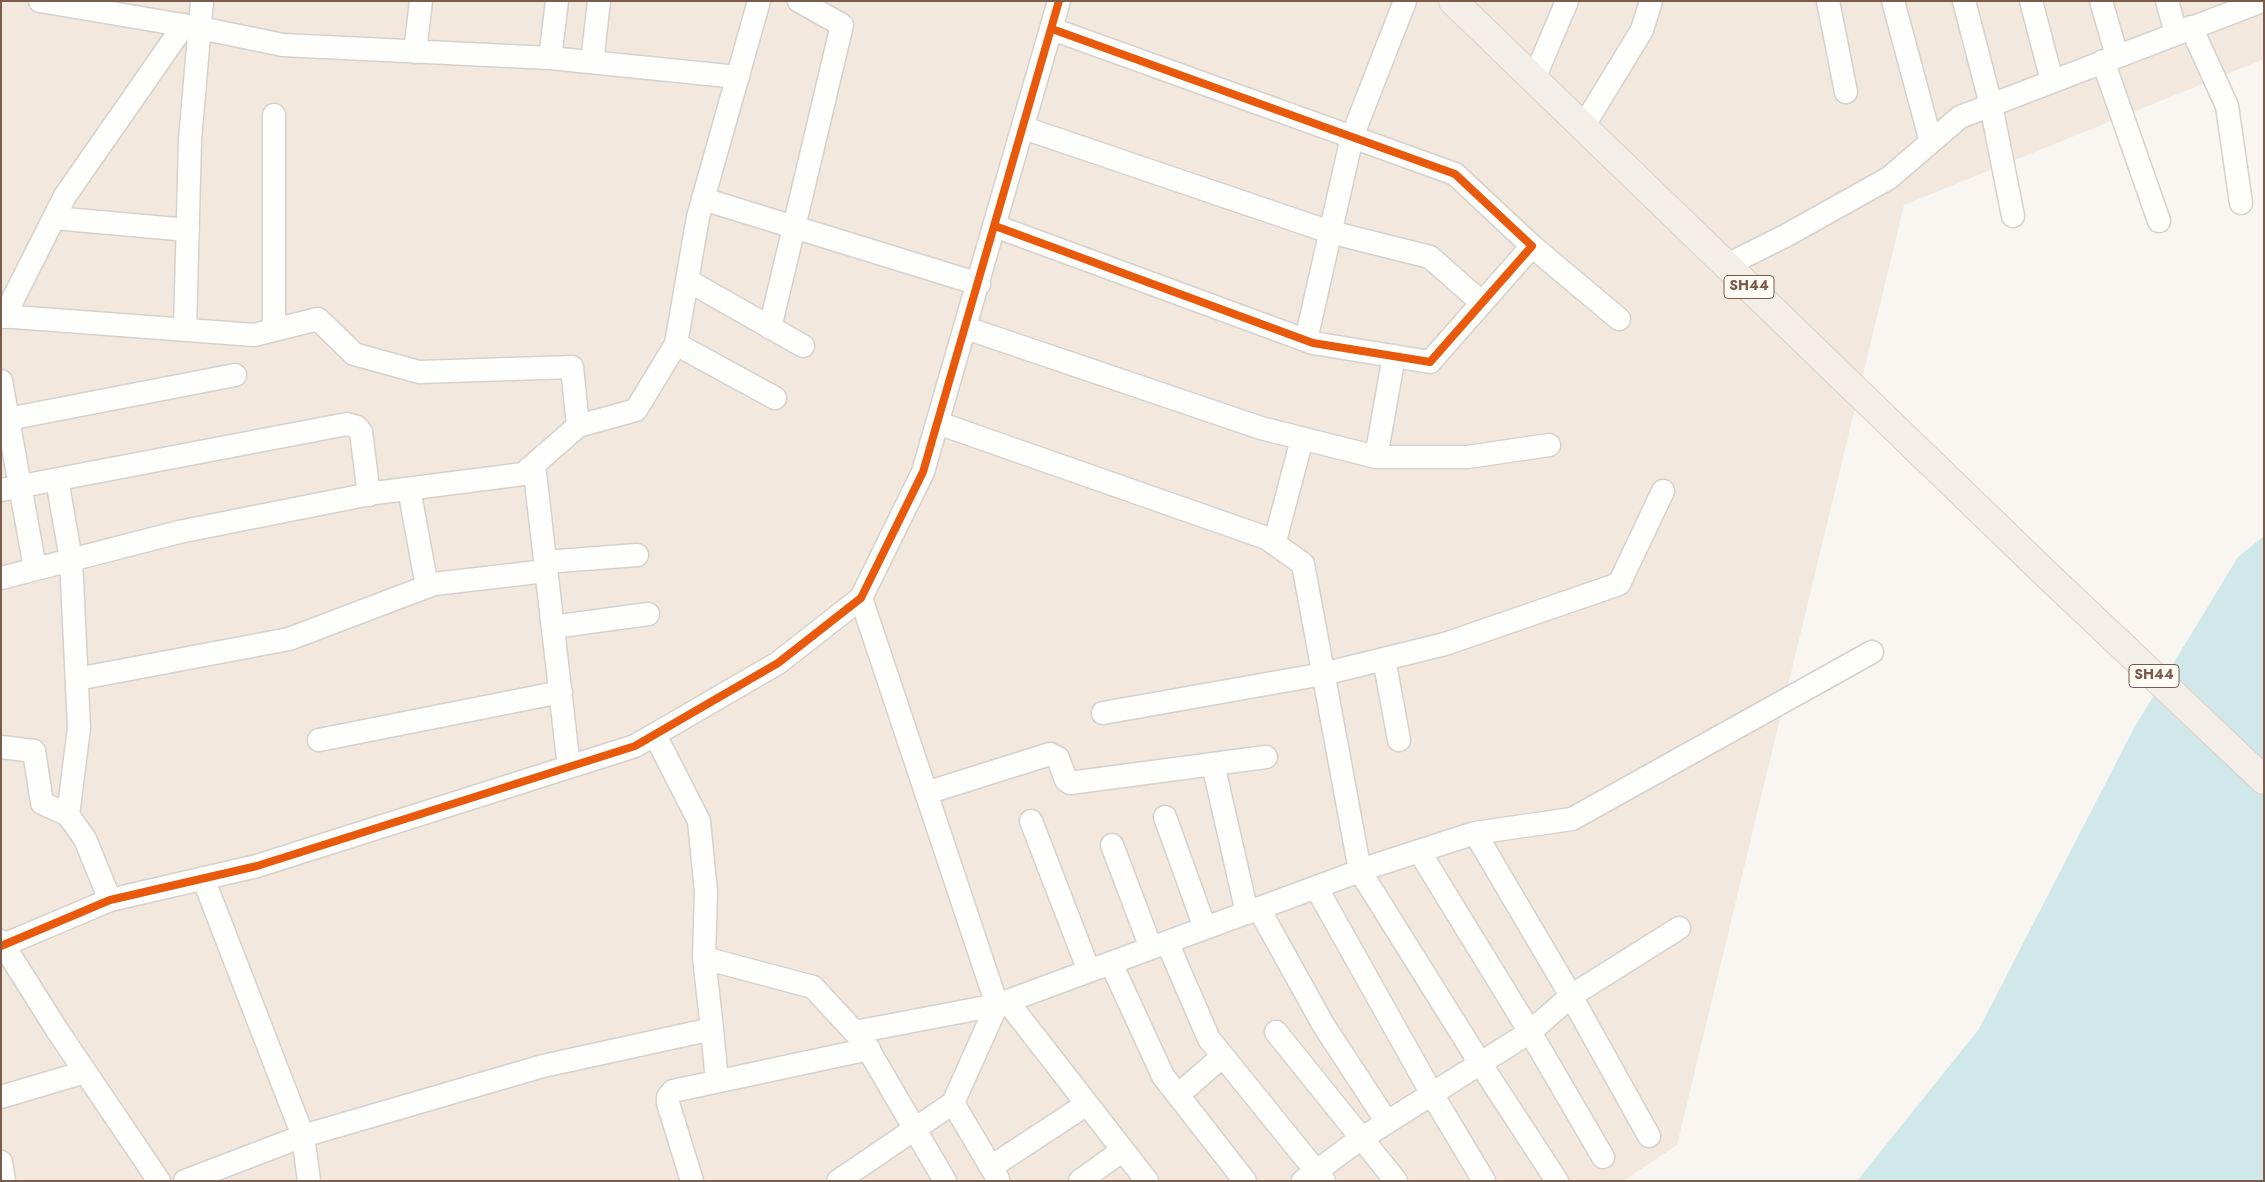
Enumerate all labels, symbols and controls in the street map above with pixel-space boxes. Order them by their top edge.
road number: SH44 [1724,276,1774,298]
road number: SH44 [2129,664,2179,688]

